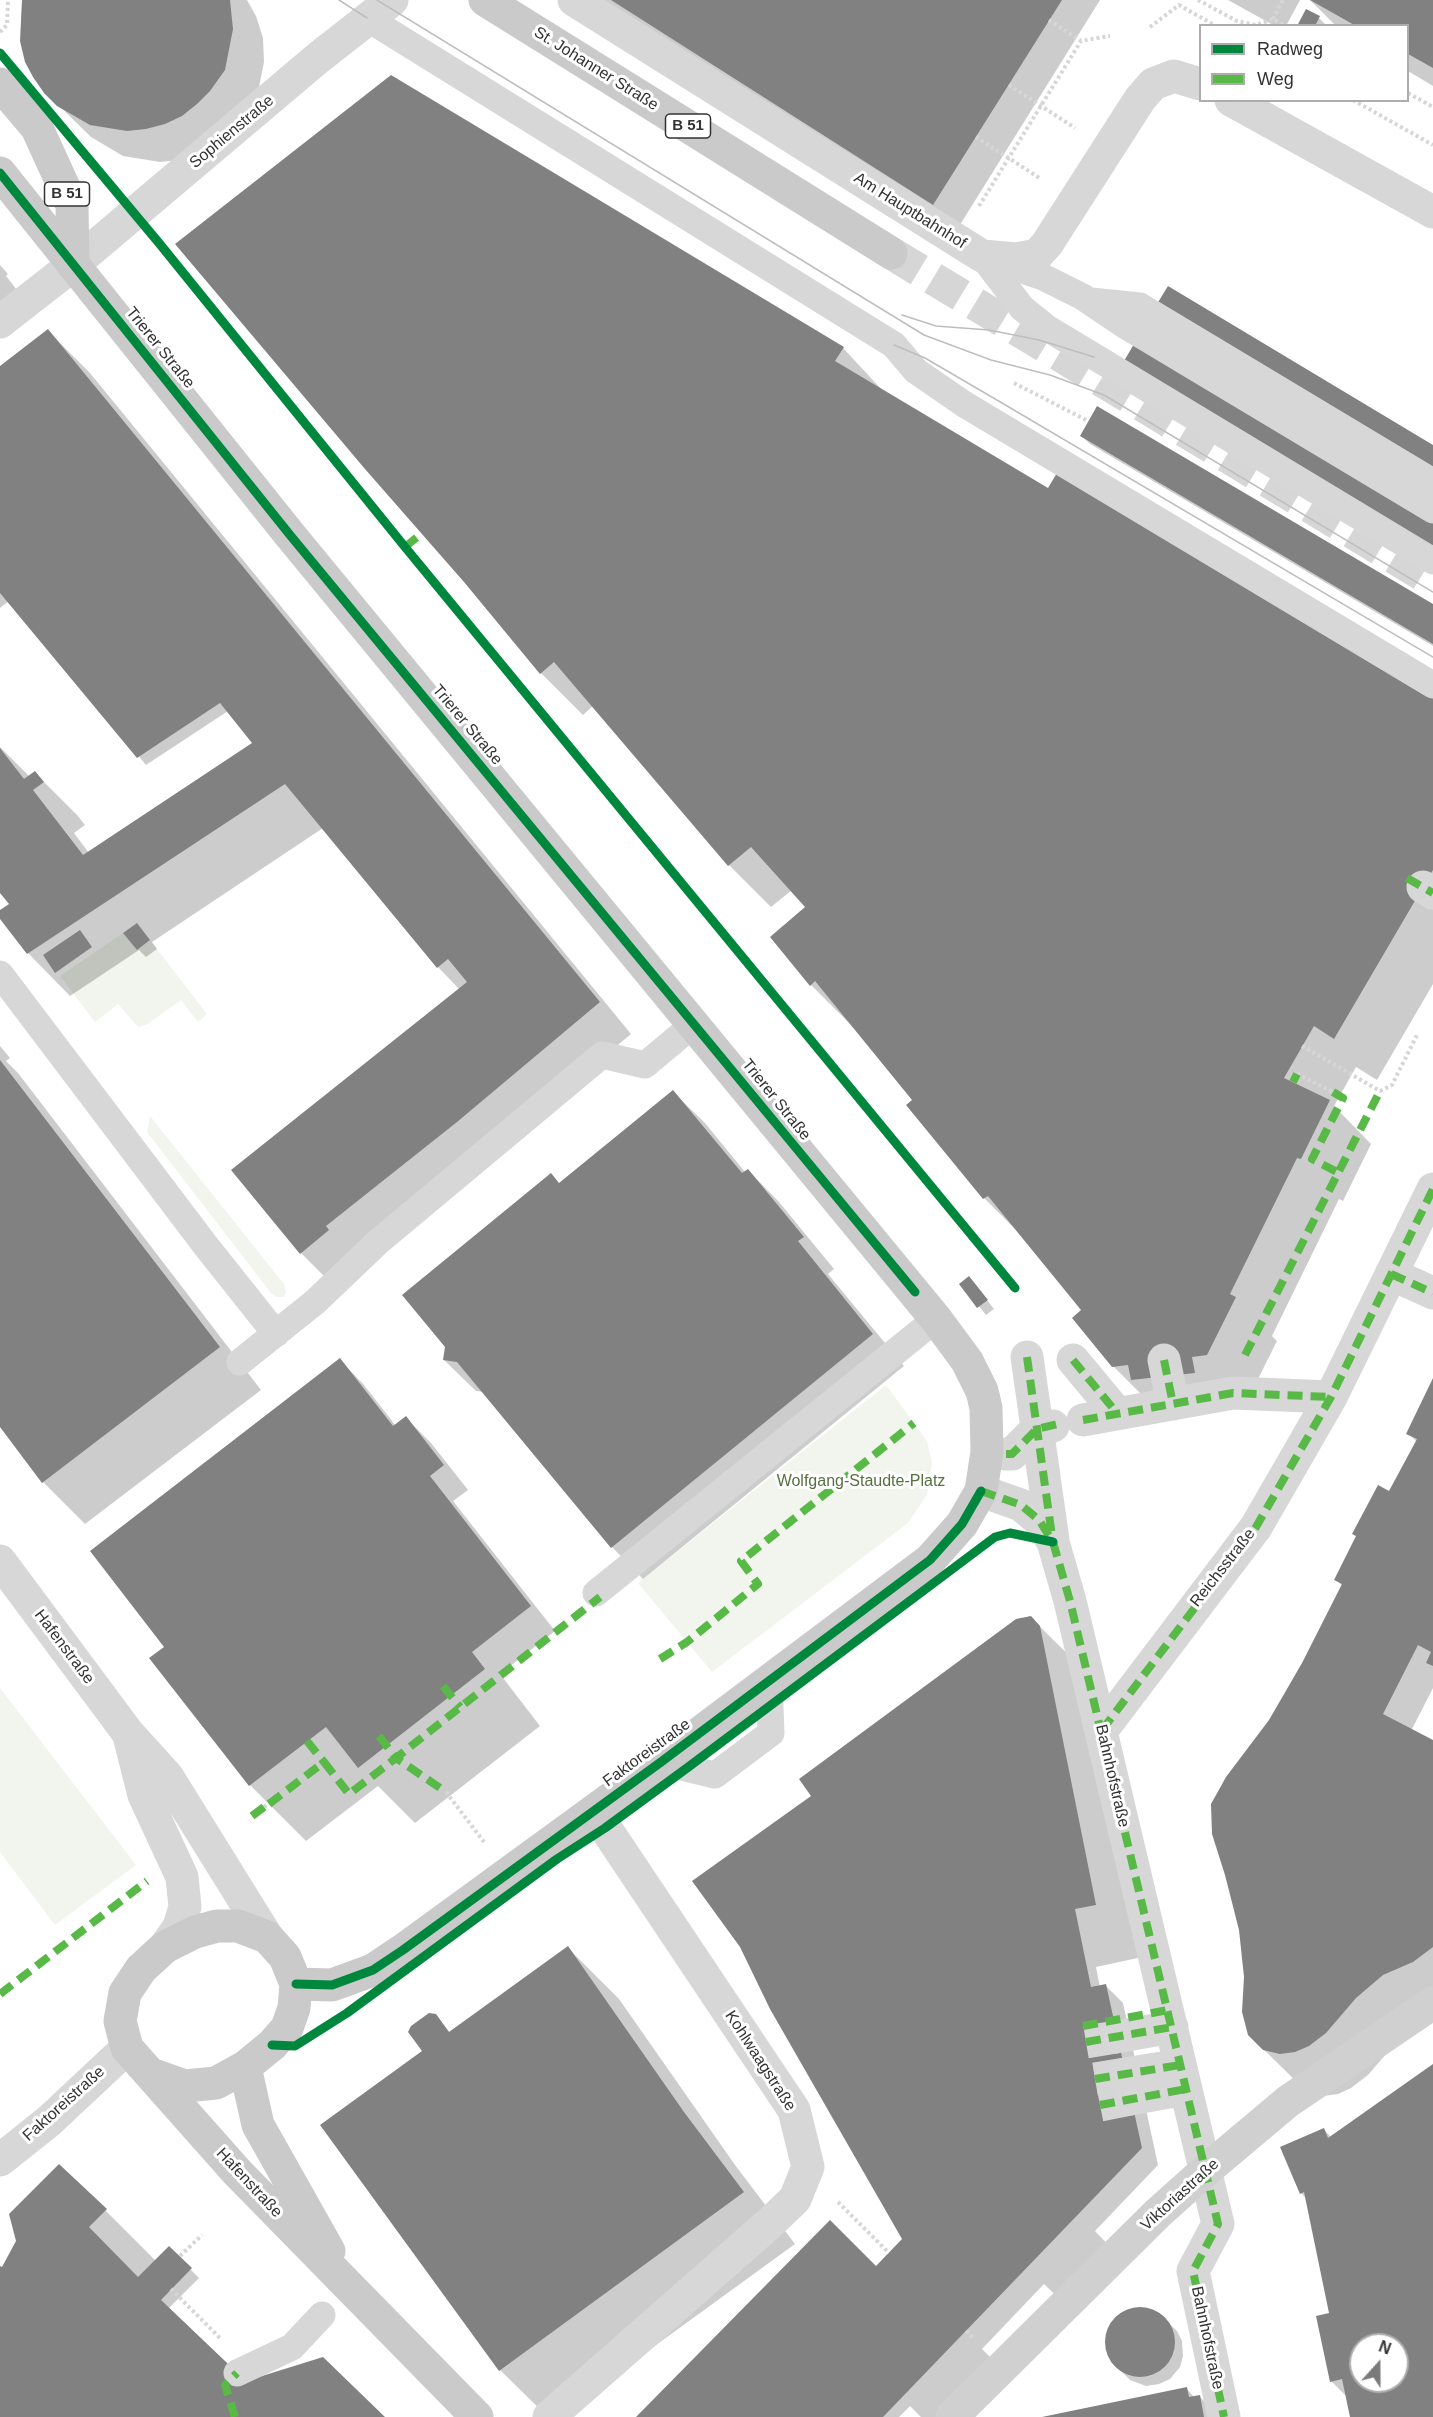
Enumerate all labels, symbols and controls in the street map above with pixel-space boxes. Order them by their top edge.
street label: St. Johanner Straße [530,23,662,115]
legend [1199,24,1409,102]
text: Radweg [1257,39,1323,59]
text: Weg [1257,69,1294,89]
street label: Sophienstraße [186,91,278,173]
road number: B 51 [666,114,710,138]
street label: Am Hauptbahnhof [850,169,970,253]
road number: B 51 [44,182,90,206]
street label: Trierer Straße [121,303,199,393]
street label: Trierer Straße [428,681,506,769]
street label: Trierer Straße [737,1055,815,1145]
park label: Wolfgang-Staudte-Platz [777,1472,945,1492]
street label: Reichsstraße [1186,1525,1260,1611]
street label: Hafenstraße [30,1606,98,1688]
street label: Faktoreistraße [600,1715,694,1791]
street label: Bahnhofstraße [1091,1723,1133,1829]
street label: Kohlwaagstraße [720,2007,800,2115]
street label: Faktoreistraße [19,2062,109,2146]
street label: Hafenstraße [212,2144,286,2222]
street label: Viktoriastraße [1137,2155,1223,2235]
street label: Bahnhofstraße [1187,2285,1227,2391]
north arrow [1349,2333,1409,2393]
text: N [1376,2338,1393,2358]

